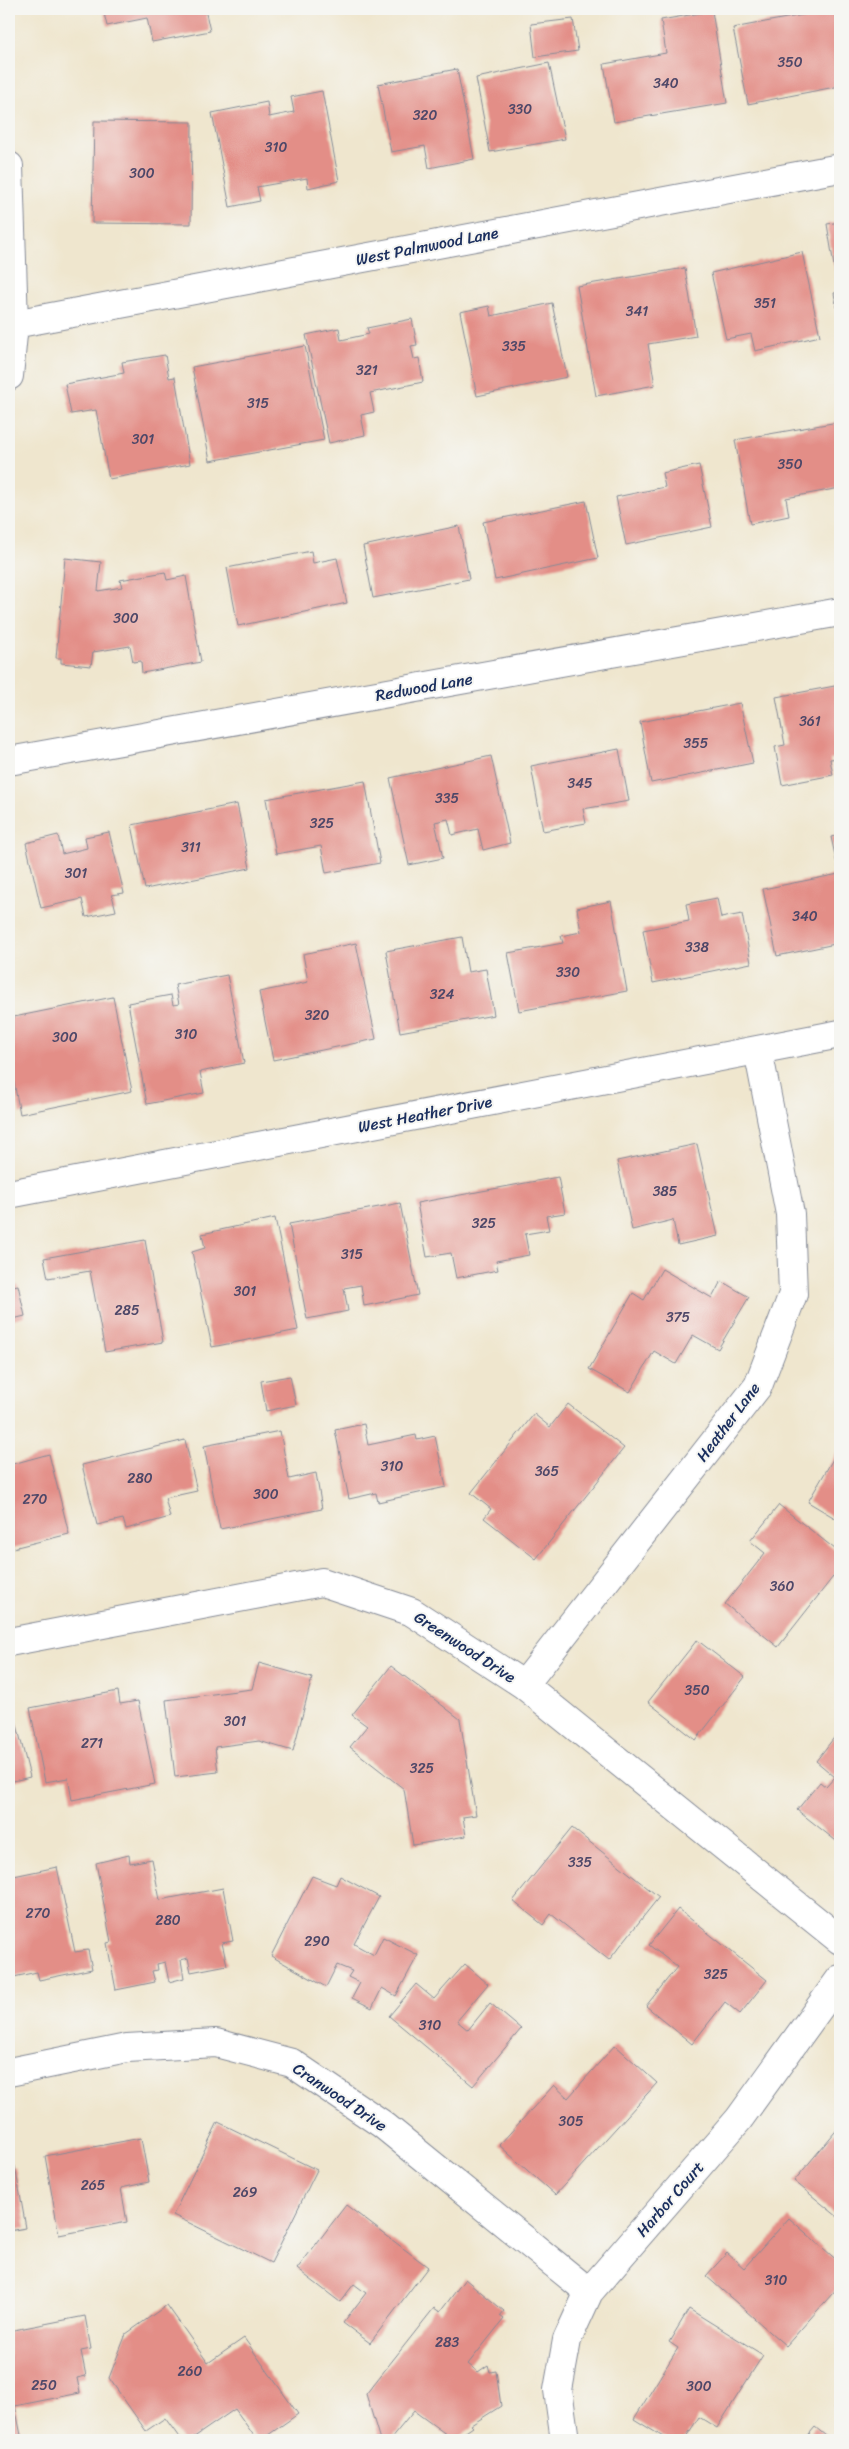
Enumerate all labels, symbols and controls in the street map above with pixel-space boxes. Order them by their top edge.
house number: 350 [777,50,803,75]
house number: 340 [653,71,679,96]
house number: 330 [508,97,532,122]
house number: 320 [413,103,437,128]
house number: 310 [265,135,287,160]
house number: 300 [129,161,155,186]
street label: West Palmwood Lane [353,218,501,274]
house number: 351 [754,291,776,316]
house number: 341 [626,299,648,324]
house number: 335 [502,334,526,359]
house number: 321 [356,358,378,383]
house number: 315 [247,391,270,416]
house number: 301 [132,427,154,452]
house number: 350 [777,452,803,477]
house number: 300 [113,606,139,631]
street label: Redwood Lane [373,664,475,710]
house number: 361 [799,709,821,734]
house number: 355 [684,731,709,756]
house number: 345 [568,771,593,796]
house number: 335 [435,786,459,811]
house number: 325 [310,811,335,836]
house number: 311 [181,835,201,860]
house number: 301 [65,861,87,886]
house number: 340 [792,904,818,929]
house number: 338 [685,935,709,960]
house number: 330 [556,960,580,985]
house number: 324 [430,982,455,1007]
house number: 320 [305,1003,329,1028]
house number: 310 [175,1022,197,1047]
house number: 300 [52,1025,78,1050]
street label: West Heather Drive [355,1087,495,1141]
house number: 385 [653,1179,678,1204]
house number: 325 [472,1211,497,1236]
house number: 315 [341,1242,364,1267]
house number: 301 [234,1279,256,1304]
house number: 285 [114,1298,140,1323]
house number: 375 [666,1305,691,1330]
street label: Heather Lane [688,1376,768,1468]
house number: 310 [381,1454,403,1479]
house number: 365 [535,1459,560,1484]
house number: 280 [127,1466,153,1491]
house number: 300 [253,1482,279,1507]
house number: 270 [23,1487,48,1512]
house number: 360 [770,1574,794,1599]
street label: Greenwood Drive [408,1603,522,1691]
house number: 350 [684,1678,710,1703]
house number: 301 [224,1709,246,1734]
house number: 271 [81,1731,103,1756]
house number: 325 [410,1756,435,1781]
house number: 335 [568,1850,592,1875]
house number: 270 [26,1901,51,1926]
house number: 280 [155,1908,181,1933]
house number: 290 [304,1929,330,1954]
house number: 325 [704,1962,729,1987]
house number: 310 [419,2013,441,2038]
street label: Cranwood Drive [287,2054,393,2140]
house number: 305 [558,2109,584,2134]
street label: Harbor Court [628,2154,712,2244]
house number: 265 [81,2173,106,2198]
house number: 269 [233,2180,258,2205]
house number: 310 [765,2268,787,2293]
house number: 283 [435,2330,459,2355]
house number: 260 [178,2359,203,2384]
house number: 250 [31,2373,57,2398]
house number: 300 [686,2374,712,2399]

